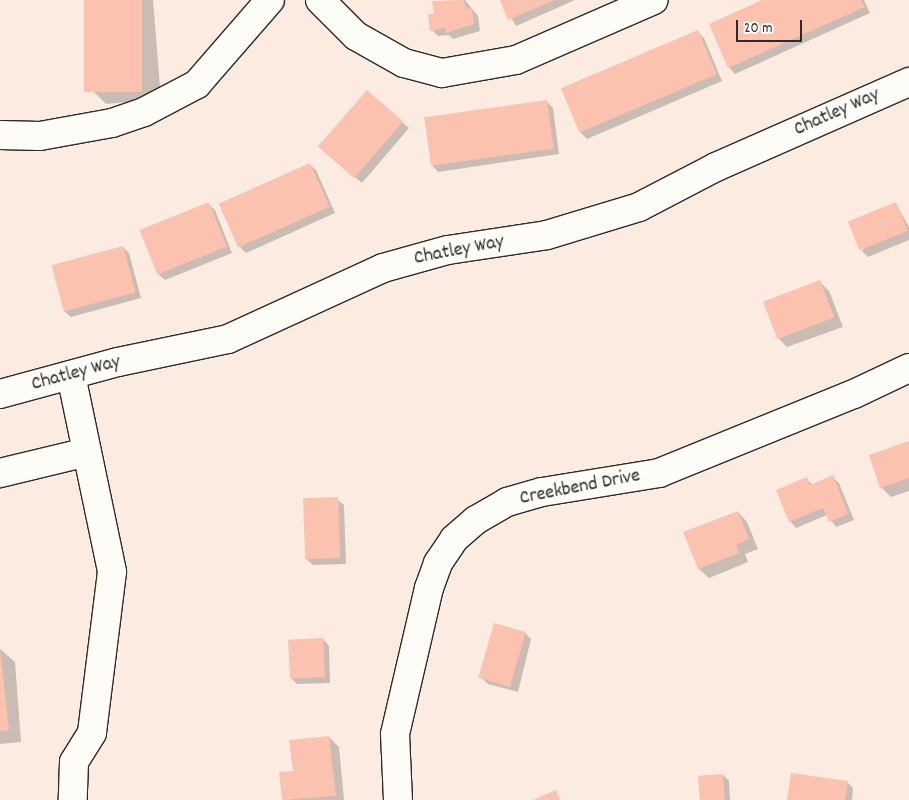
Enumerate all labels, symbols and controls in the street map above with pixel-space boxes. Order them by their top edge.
scale bar [739,10,805,42]
text: 20 m [744,18,772,40]
street label: Chatley Way [791,84,883,142]
street label: Chatley Way [412,231,506,271]
street label: Chatley Way [29,351,123,397]
street label: Creekbend Drive [518,465,642,511]

